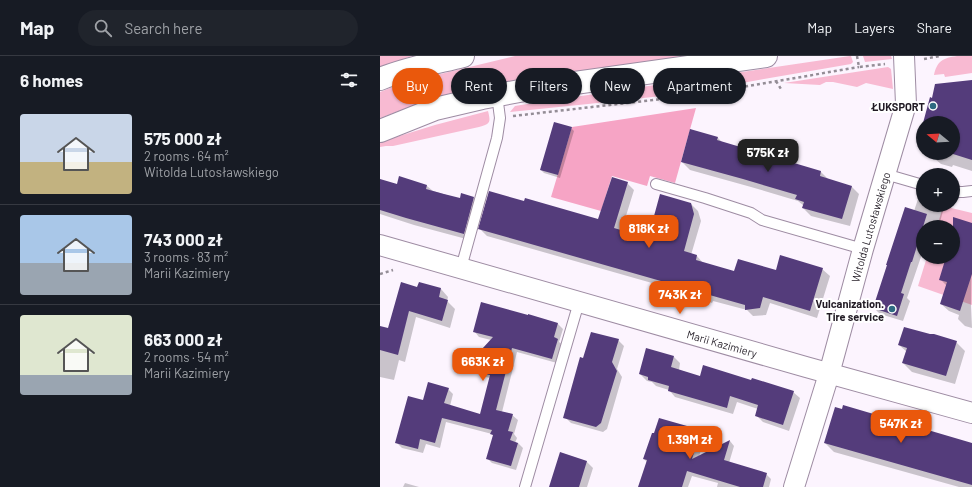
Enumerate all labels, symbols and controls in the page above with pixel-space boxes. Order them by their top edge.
search box [78,10,358,46]
text: Map [20,16,54,39]
icon: search [92,17,114,39]
text: Search here [124,19,202,37]
text: Map [807,19,832,36]
text: Layers [854,19,895,36]
text: Share [917,19,952,36]
chip: Buy [392,68,443,104]
chip: Rent [451,68,507,104]
chip: Filters [515,68,582,104]
chip: New [590,68,645,104]
chip: Apartment [653,68,746,104]
icon: filters [338,69,360,91]
text: 6 homes [20,70,83,90]
place label: ŁUKSPORT [870,100,926,113]
marker: ŁUKSPORT [928,101,938,111]
north arrow [916,116,960,160]
map controls [916,116,960,264]
text: 575 000 zł [144,128,222,148]
icon: home [52,130,100,178]
pin: 575K zł [731,139,805,173]
text: 575K zł [747,144,789,160]
text: 2 rooms · 64 m² [144,148,229,164]
text: Witolda Lutosławskiego [144,164,279,180]
button: + [916,168,960,212]
street label: Witolda Lutosławskiego [848,170,892,284]
pin: 818K zł [612,215,686,249]
text: 818K zł [629,220,669,236]
button: − [916,220,960,264]
text: 743 000 zł [144,229,223,249]
icon: home [52,231,100,279]
text: 3 rooms · 83 m² [144,249,228,265]
text: Marii Kazimiery [144,265,230,281]
pin: 743K zł [643,281,717,315]
text: 743K zł [658,286,702,302]
place label: Vulcanization. Tire service [815,297,884,323]
marker: Vulcanization. Tire service [887,304,897,314]
street label: Marii Kazimiery [686,327,759,359]
text: 663 000 zł [144,329,223,349]
icon: home [52,331,100,379]
pin: 663K zł [446,348,520,382]
text: 2 rooms · 54 m² [144,349,229,365]
text: 663K zł [461,353,505,369]
text: Marii Kazimiery [144,365,230,381]
pin: 547K zł [864,410,938,444]
text: 547K zł [880,415,922,431]
pin: 1.39M zł [649,426,731,460]
text: 1.39M zł [667,431,713,447]

